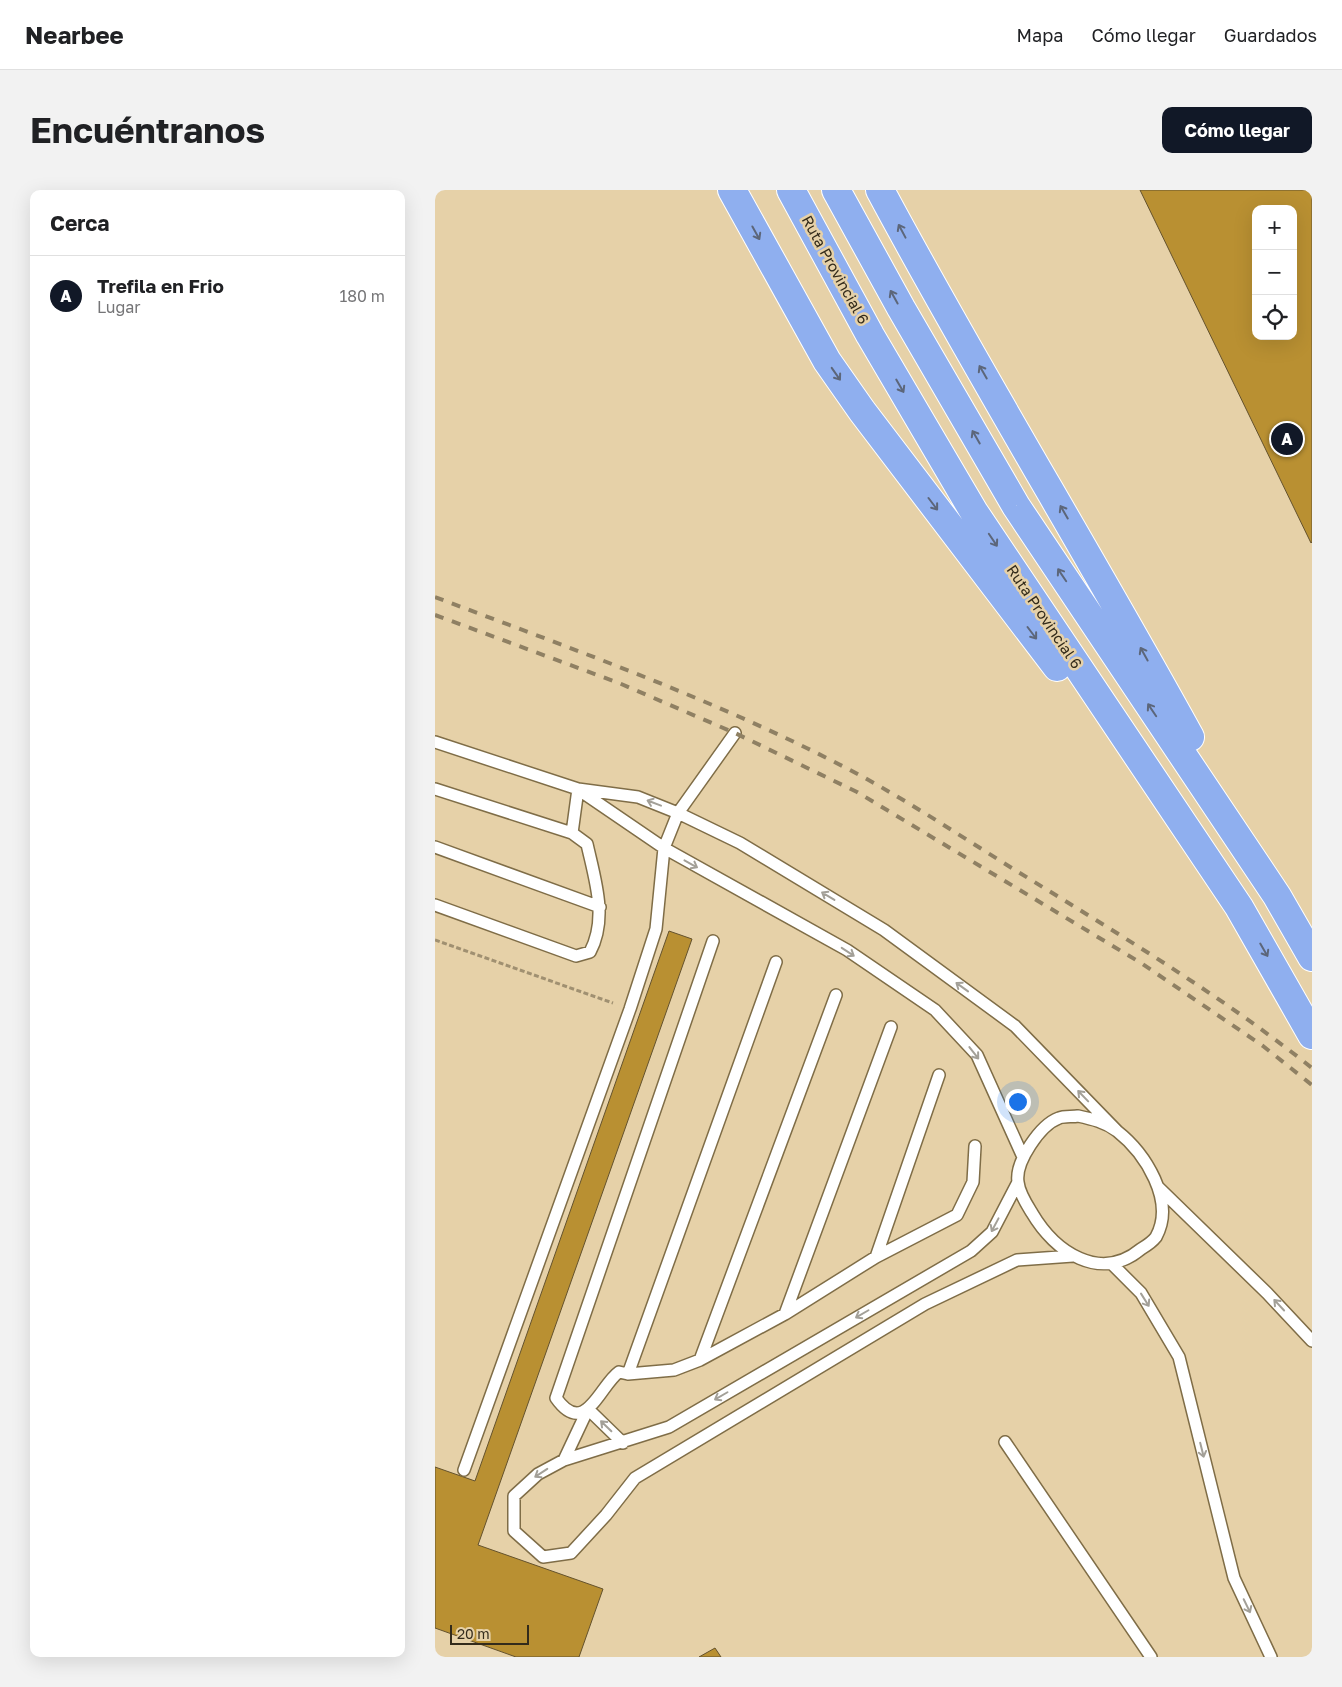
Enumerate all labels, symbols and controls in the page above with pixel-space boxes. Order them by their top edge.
text: Nearbee [25,20,124,49]
text: Mapa [1017,24,1063,46]
text: Cómo llegar [1091,24,1196,46]
text: Guardados [1224,24,1317,46]
button: Cómo llegar [1162,107,1312,153]
text: Encuéntranos [30,109,265,151]
map controls [1252,205,1297,340]
button: + [1252,205,1297,250]
text: Cerca [50,210,109,236]
street label: Ruta Provincial 6 [799,212,873,327]
one-way arrow [897,223,907,238]
one-way arrow [751,225,761,239]
button: − [1252,250,1297,295]
text: Trefila en Frio [97,274,224,297]
text: A [60,286,72,306]
text: 180 m [339,286,385,306]
one-way arrow [889,290,899,304]
button: locate [1252,295,1297,340]
text: Lugar [97,297,141,317]
one-way arrow [977,365,987,379]
one-way arrow [831,367,841,381]
one-way arrow [895,378,905,392]
pin: A [1271,420,1303,458]
one-way arrow [971,430,981,445]
one-way arrow [928,497,939,510]
one-way arrow [1059,505,1069,520]
one-way arrow [987,533,998,547]
street label: Ruta Provincial 6 [1003,561,1086,672]
one-way arrow [1057,568,1067,582]
one-way arrow [1026,626,1037,639]
one-way arrow [1139,647,1148,662]
one-way arrow [1147,703,1158,717]
one-way arrow [647,798,662,807]
one-way arrow [684,859,698,869]
one-way arrow [821,891,835,901]
one-way arrow [1259,942,1269,956]
one-way arrow [841,947,855,957]
one-way arrow [955,982,969,992]
one-way arrow [969,1046,979,1060]
your location [1005,1089,1031,1115]
one-way arrow [1077,1089,1089,1102]
one-way arrow [990,1217,999,1232]
one-way arrow [1140,1292,1150,1306]
one-way arrow [1273,1299,1285,1312]
one-way arrow [855,1310,869,1320]
one-way arrow [715,1392,729,1402]
one-way arrow [600,1420,612,1432]
one-way arrow [1198,1441,1207,1457]
one-way arrow [534,1469,548,1479]
one-way arrow [1242,1598,1252,1613]
scale bar [450,1622,529,1645]
text: 20 m [457,1625,490,1642]

